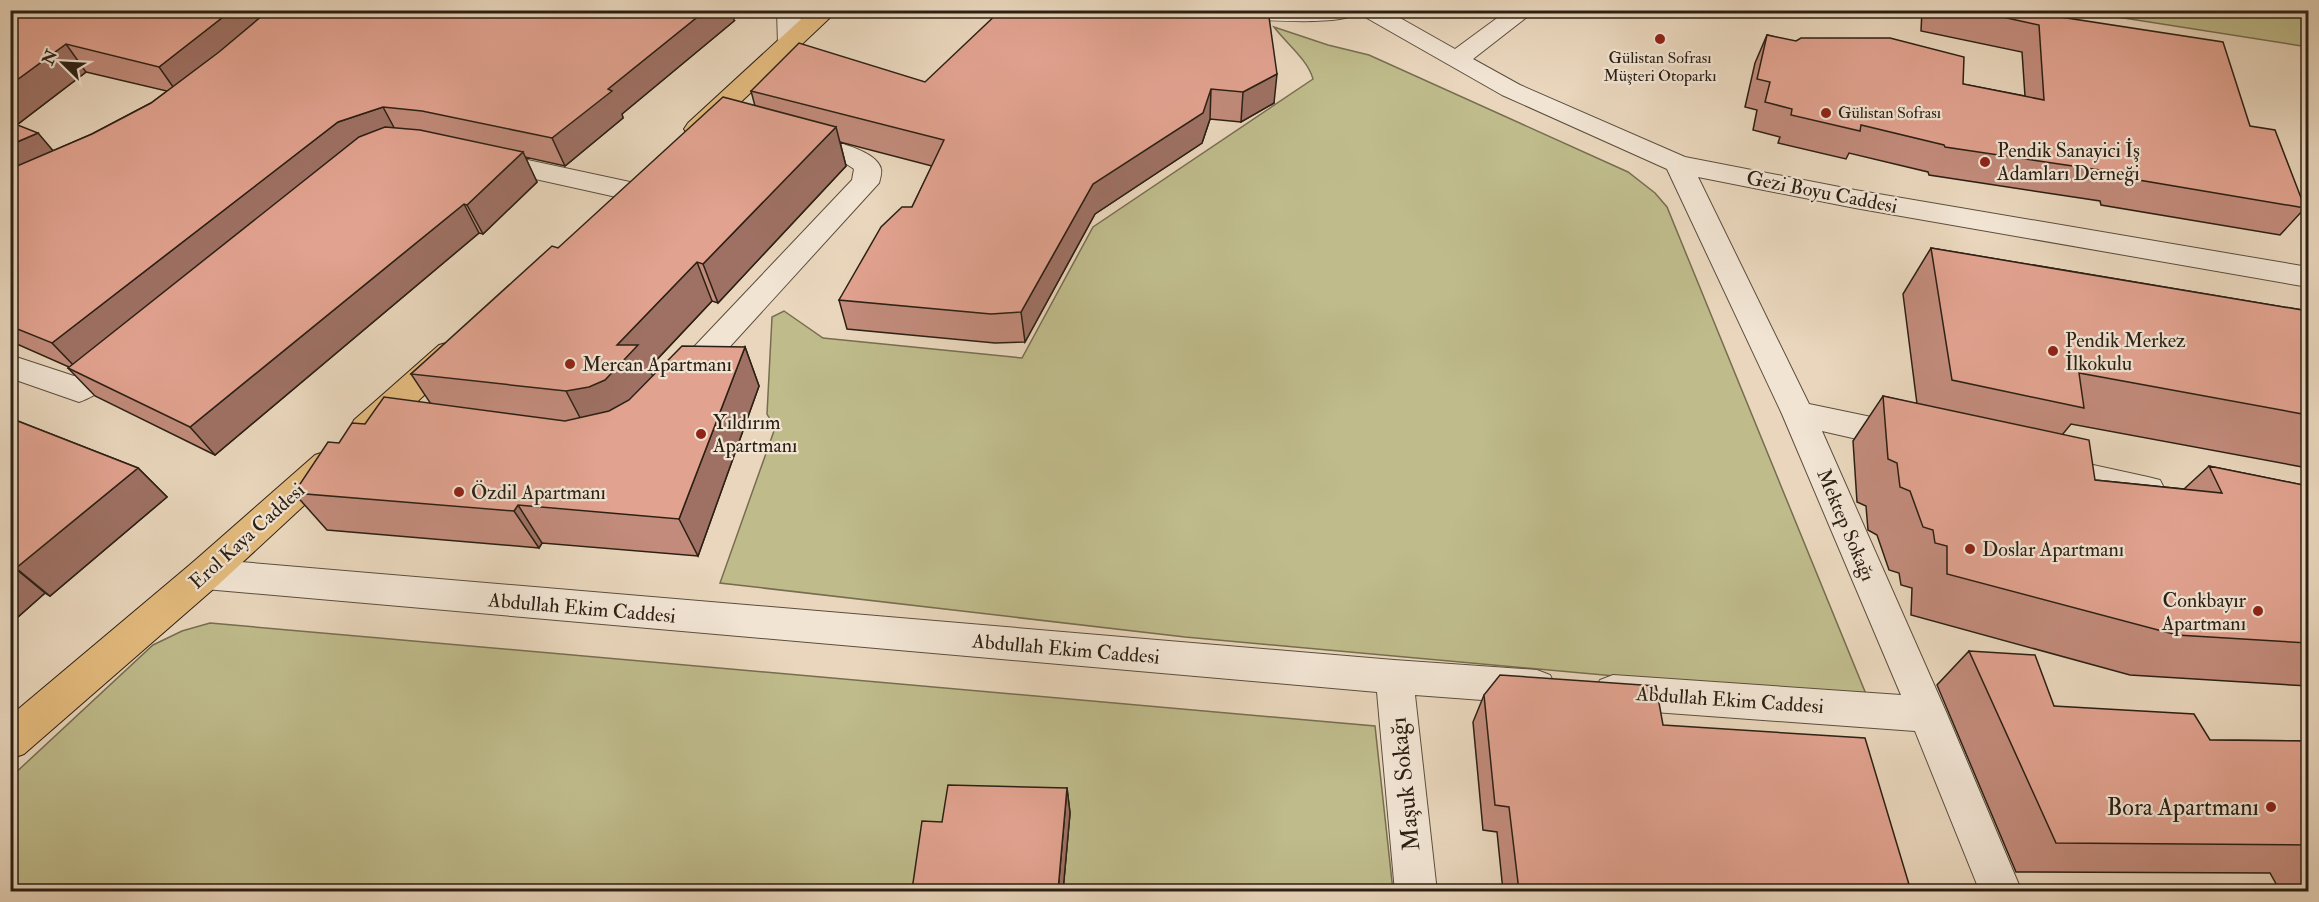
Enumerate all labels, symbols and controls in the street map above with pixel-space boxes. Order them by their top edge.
marker: Gülistan Sofrası Müşteri Otoparkı [1653,32,1667,46]
north arrow [33,33,93,93]
text: N [38,46,63,69]
place label: Gülistan Sofrası Müşteri Otoparkı [1604,48,1716,87]
place label: Gülistan Sofrası [1838,103,1941,123]
marker: Gülistan Sofrası [1819,106,1833,120]
place label: Pendik Sanayici İş Adamları Derneği [1996,138,2140,186]
marker: Pendik Sanayici İş Adamları Derneği [1978,155,1992,169]
street label: Gezi Boyu Caddesi [1744,165,1900,219]
place label: Pendik Merkez İlkokulu [2065,328,2186,376]
marker: Pendik Merkez İlkokulu [2046,344,2060,358]
place label: Mercan Apartmanı [582,352,732,378]
marker: Mercan Apartmanı [563,357,577,371]
place label: Yıldırım Apartmanı [712,410,797,459]
marker: Yıldırım Apartmanı [694,427,708,441]
street label: Mektep Sokağı [1810,465,1881,585]
street label: Erol Kaya Caddesi [184,478,310,594]
place label: Özdil Apartmanı [471,480,606,506]
marker: Özdil Apartmanı [452,485,466,499]
place label: Doslar Apartmanı [1982,537,2124,563]
marker: Doslar Apartmanı [1963,542,1977,556]
street label: Abdullah Ekim Caddesi [486,587,677,629]
place label: Conkbayır Apartmanı [2161,588,2247,637]
marker: Conkbayır Apartmanı [2251,604,2265,618]
street label: Abdullah Ekim Caddesi [970,628,1161,670]
street label: Abdullah Ekim Caddesi [1634,681,1825,719]
street label: Maşuk Sokağı [1383,716,1427,852]
place label: Bora Apartmanı [2107,792,2259,823]
marker: Bora Apartmanı [2264,800,2278,814]

